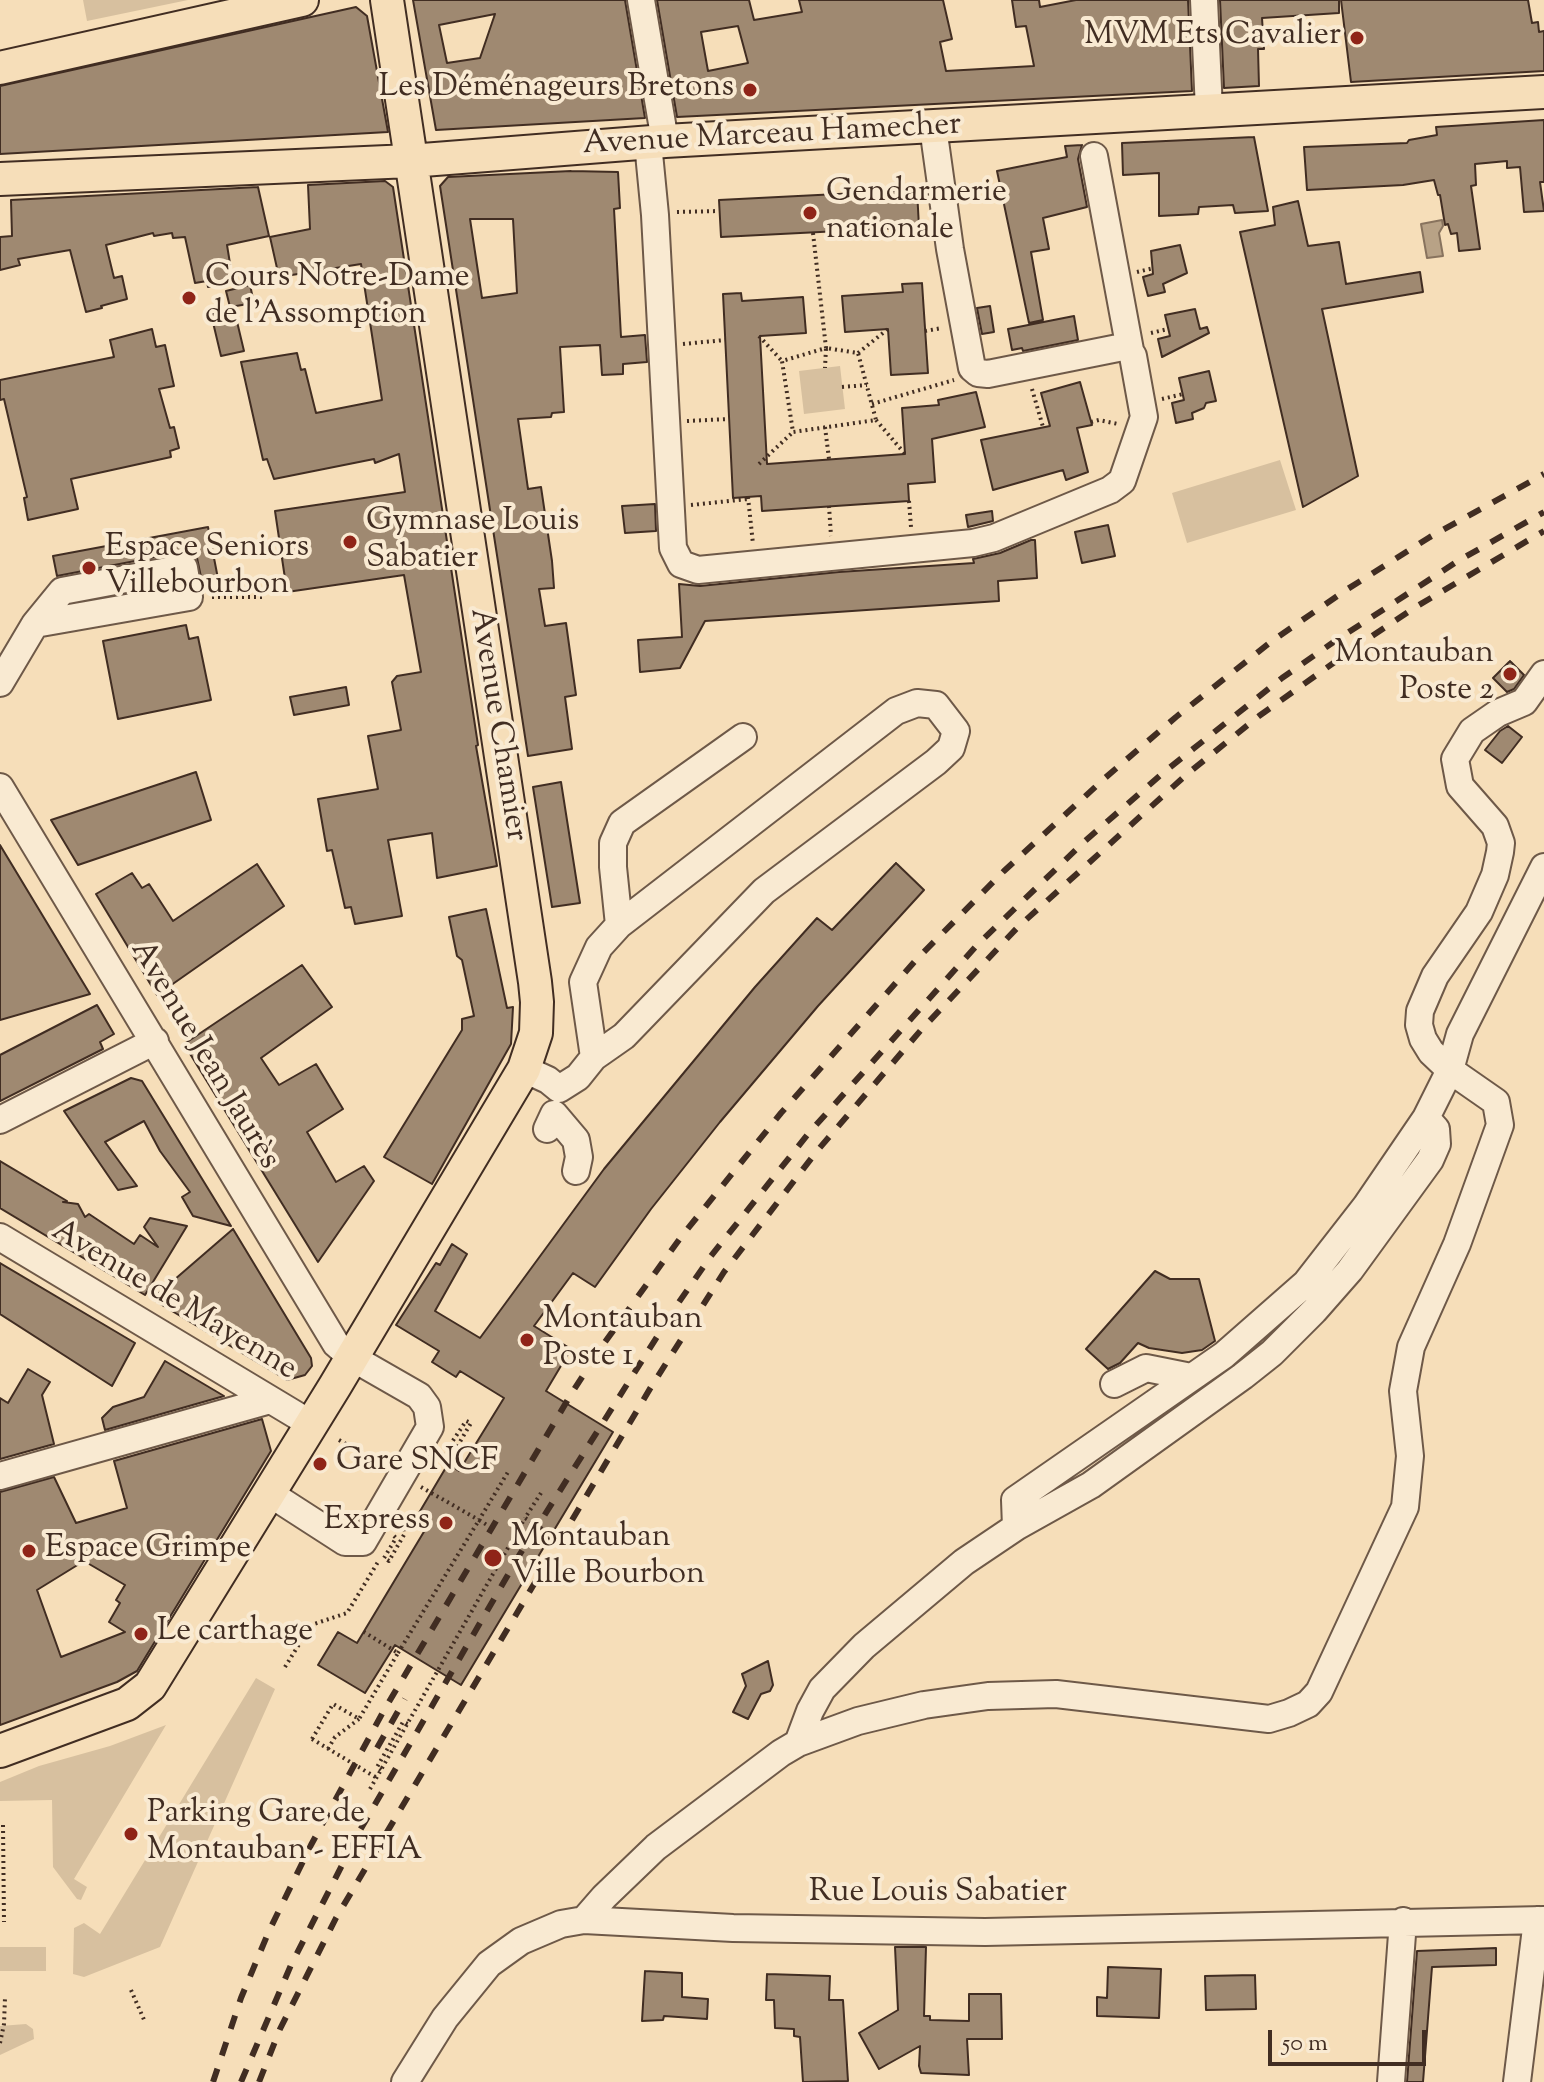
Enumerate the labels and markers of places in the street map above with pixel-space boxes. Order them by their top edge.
place label: MVM Ets Cavalier [1084,19,1341,57]
marker: MVM Ets Cavalier [1348,29,1366,47]
place label: Les Déménageurs Bretons [379,71,734,109]
marker: Les Déménageurs Bretons [741,81,759,99]
place label: Gendarmerie nationale [826,176,1007,251]
marker: Gendarmerie nationale [801,204,819,222]
place label: Cours Notre-Dame de l'Assomption [205,261,470,336]
marker: Cours Notre-Dame de l'Assomption [180,289,198,307]
place label: Gymnase Louis Sabatier [366,505,579,580]
place label: Espace Seniors Villebourbon [105,531,309,606]
marker: Gymnase Louis Sabatier [341,533,359,551]
marker: Espace Seniors Villebourbon [80,559,98,577]
place label: Montauban Poste 2 [1334,637,1494,712]
marker: Montauban Poste 2 [1501,665,1519,683]
place label: Montauban Poste 1 [543,1303,703,1378]
marker: Montauban Poste 1 [518,1331,536,1349]
place label: Gare SNCF [336,1445,498,1483]
marker: Gare SNCF [311,1455,329,1473]
place label: Express [324,1504,430,1542]
marker: Express [437,1514,455,1532]
place label: Montauban Ville Bourbon [511,1521,705,1596]
place label: Espace Grimpe [45,1532,251,1570]
marker: Espace Grimpe [20,1542,38,1560]
marker: Montauban Ville Bourbon [482,1547,504,1569]
place label: Le carthage [157,1615,313,1653]
marker: Le carthage [132,1625,150,1643]
place label: Parking Gare de Montauban - EFFIA [147,1797,422,1872]
marker: Parking Gare de Montauban - EFFIA [122,1825,140,1843]

